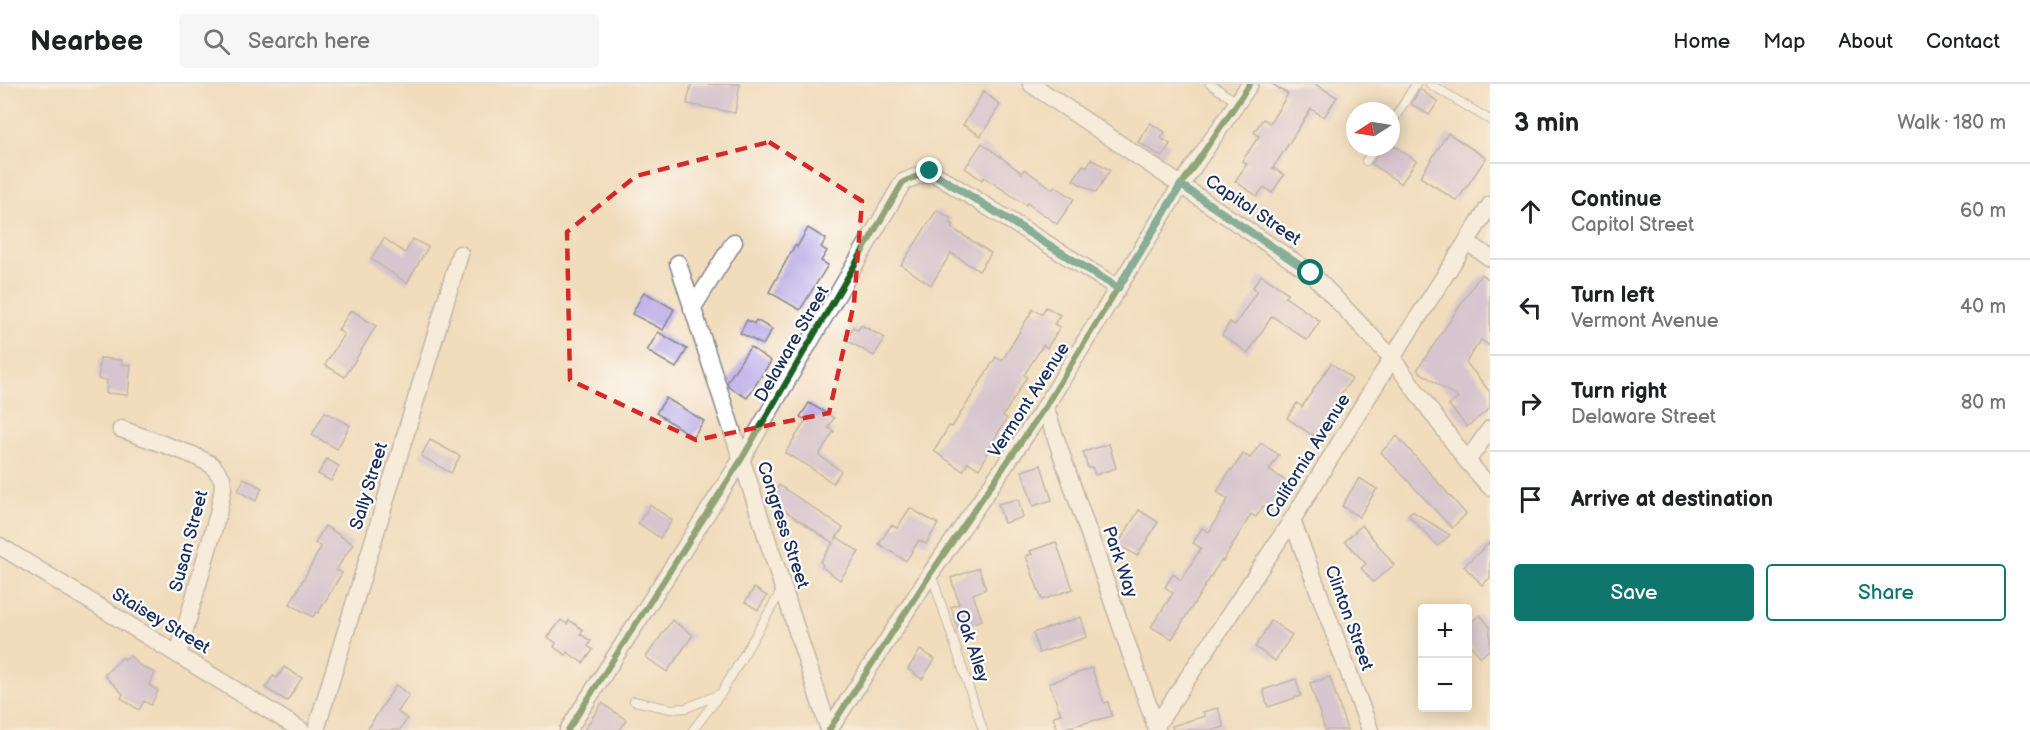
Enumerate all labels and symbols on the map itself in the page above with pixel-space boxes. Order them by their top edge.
north arrow [1346,102,1400,156]
route end [916,157,942,183]
street label: Capitol Street [1201,170,1305,250]
route start [1297,259,1323,285]
street label: Delaware Street [750,282,834,406]
street label: Vermont Avenue [984,338,1074,461]
street label: California Avenue [1261,390,1355,522]
street label: Sally Street [346,439,392,532]
street label: Congress Street [753,459,814,592]
street label: Susan Street [165,488,213,594]
street label: Park Way [1098,524,1142,601]
street label: Clinton Street [1320,563,1378,674]
street label: Staisey Street [108,584,214,659]
street label: Oak Alley [950,607,994,686]

